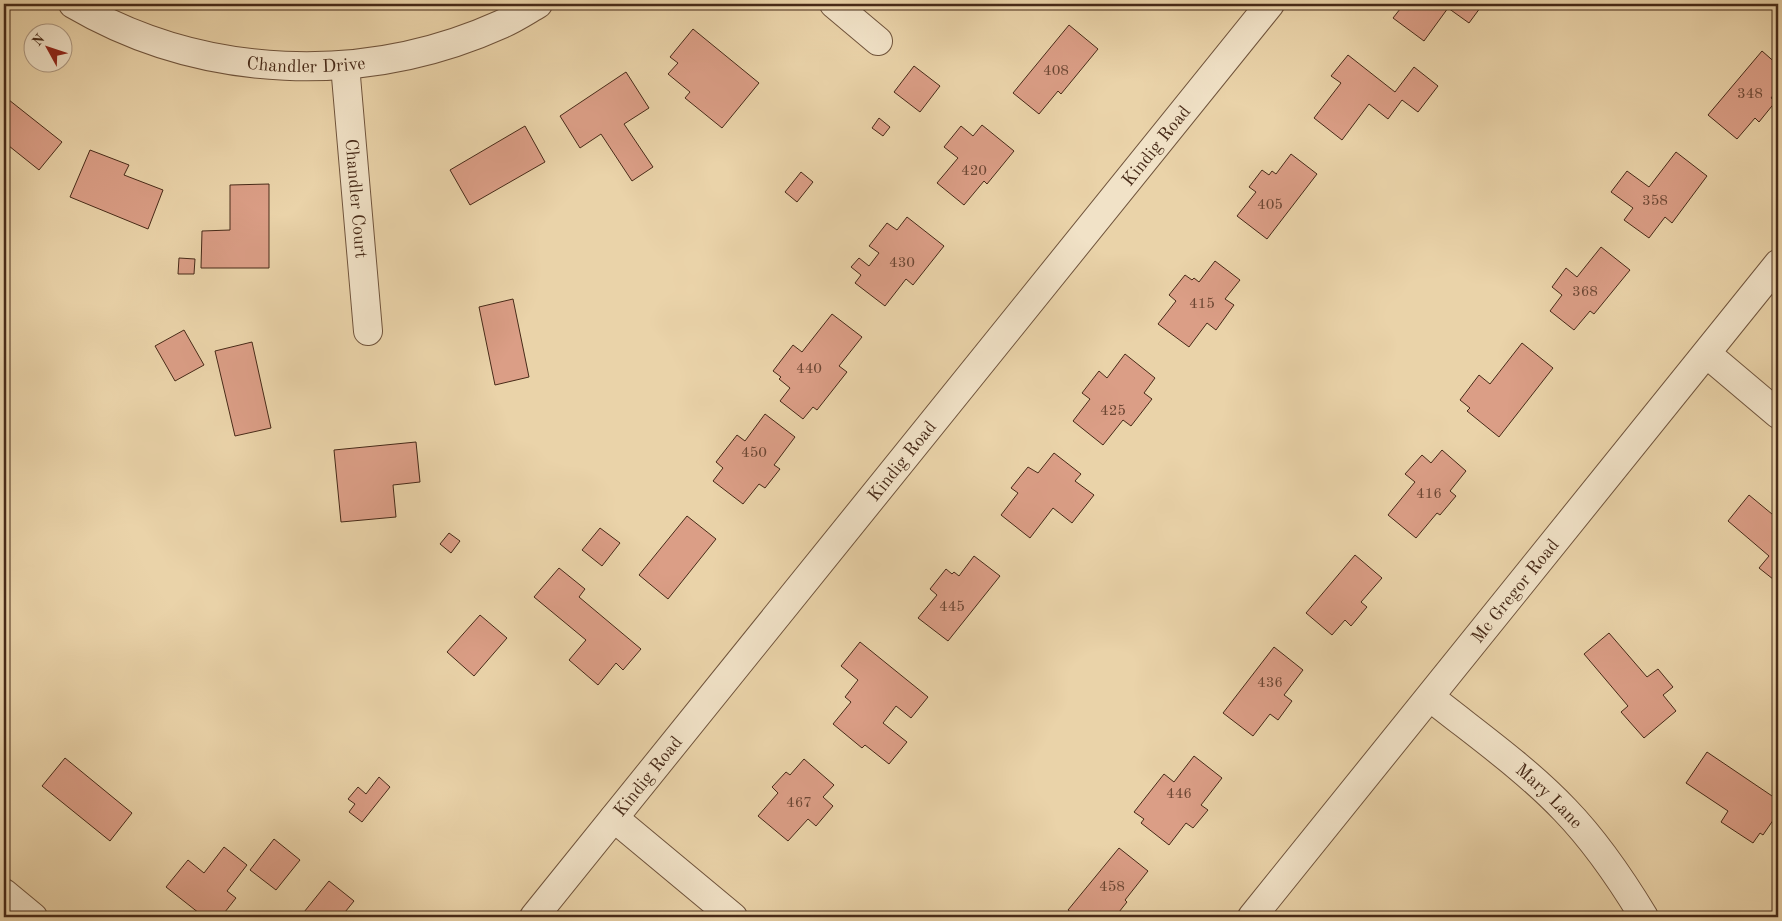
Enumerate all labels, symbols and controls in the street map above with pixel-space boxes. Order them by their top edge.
north arrow [22,22,72,72]
text: N [30,31,48,49]
street label: Chandler Drive [246,55,366,76]
house number: 408 [1043,64,1069,79]
house number: 348 [1737,87,1763,102]
street label: Kindig Road [1119,103,1194,190]
street label: Chandler Court [341,138,370,259]
house number: 420 [961,164,987,179]
house number: 358 [1642,194,1668,209]
house number: 405 [1257,198,1283,213]
house number: 430 [889,256,915,271]
house number: 368 [1572,285,1598,300]
house number: 415 [1189,297,1215,312]
house number: 440 [796,362,822,377]
house number: 425 [1100,404,1126,419]
street label: Kindig Road [865,418,940,505]
house number: 450 [741,446,767,461]
house number: 416 [1416,487,1442,502]
street label: Mc Gregor Road [1468,536,1563,647]
house number: 445 [939,600,965,615]
house number: 436 [1257,676,1283,691]
street label: Kindig Road [611,733,686,820]
street label: Mary Lane [1512,761,1585,832]
house number: 446 [1166,787,1192,802]
house number: 467 [786,796,812,811]
house number: 458 [1099,880,1125,895]

